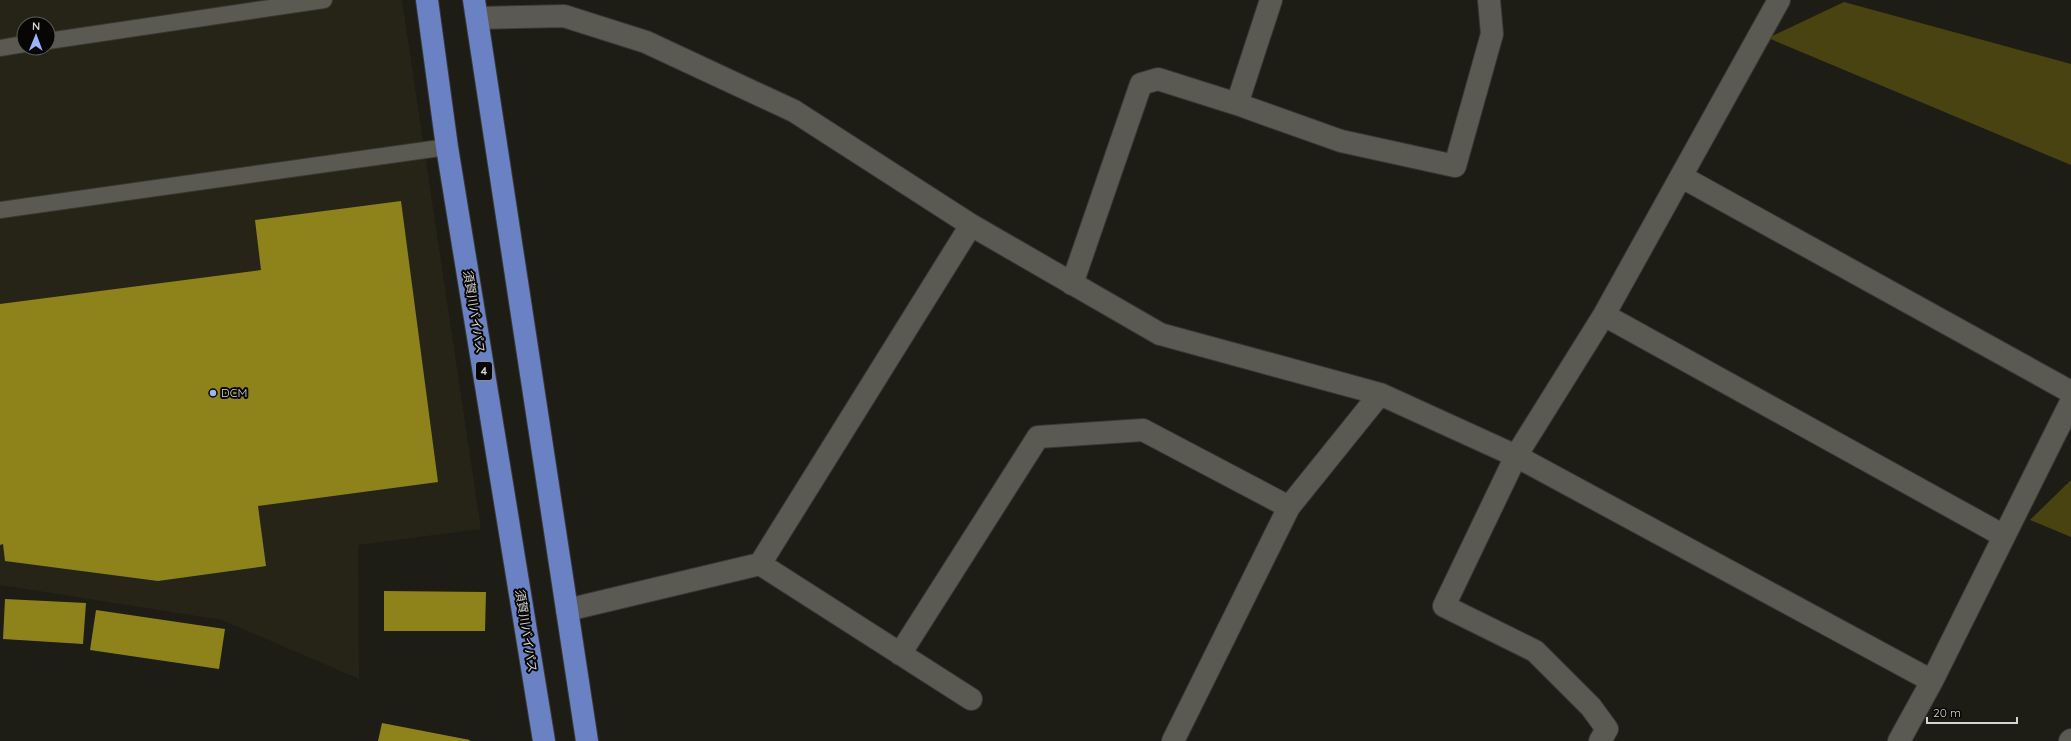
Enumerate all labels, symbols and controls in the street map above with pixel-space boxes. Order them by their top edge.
north arrow [16,16,56,56]
text: N [32,19,40,33]
street label: 須賀川バイパス [461,269,488,354]
road number: 4 [476,362,492,380]
place label: DCM [221,385,247,400]
marker: DCM [208,388,218,398]
street label: 須賀川バイパス [513,588,540,673]
scale bar [1927,699,2017,725]
text: 20 m [1933,705,1961,720]

